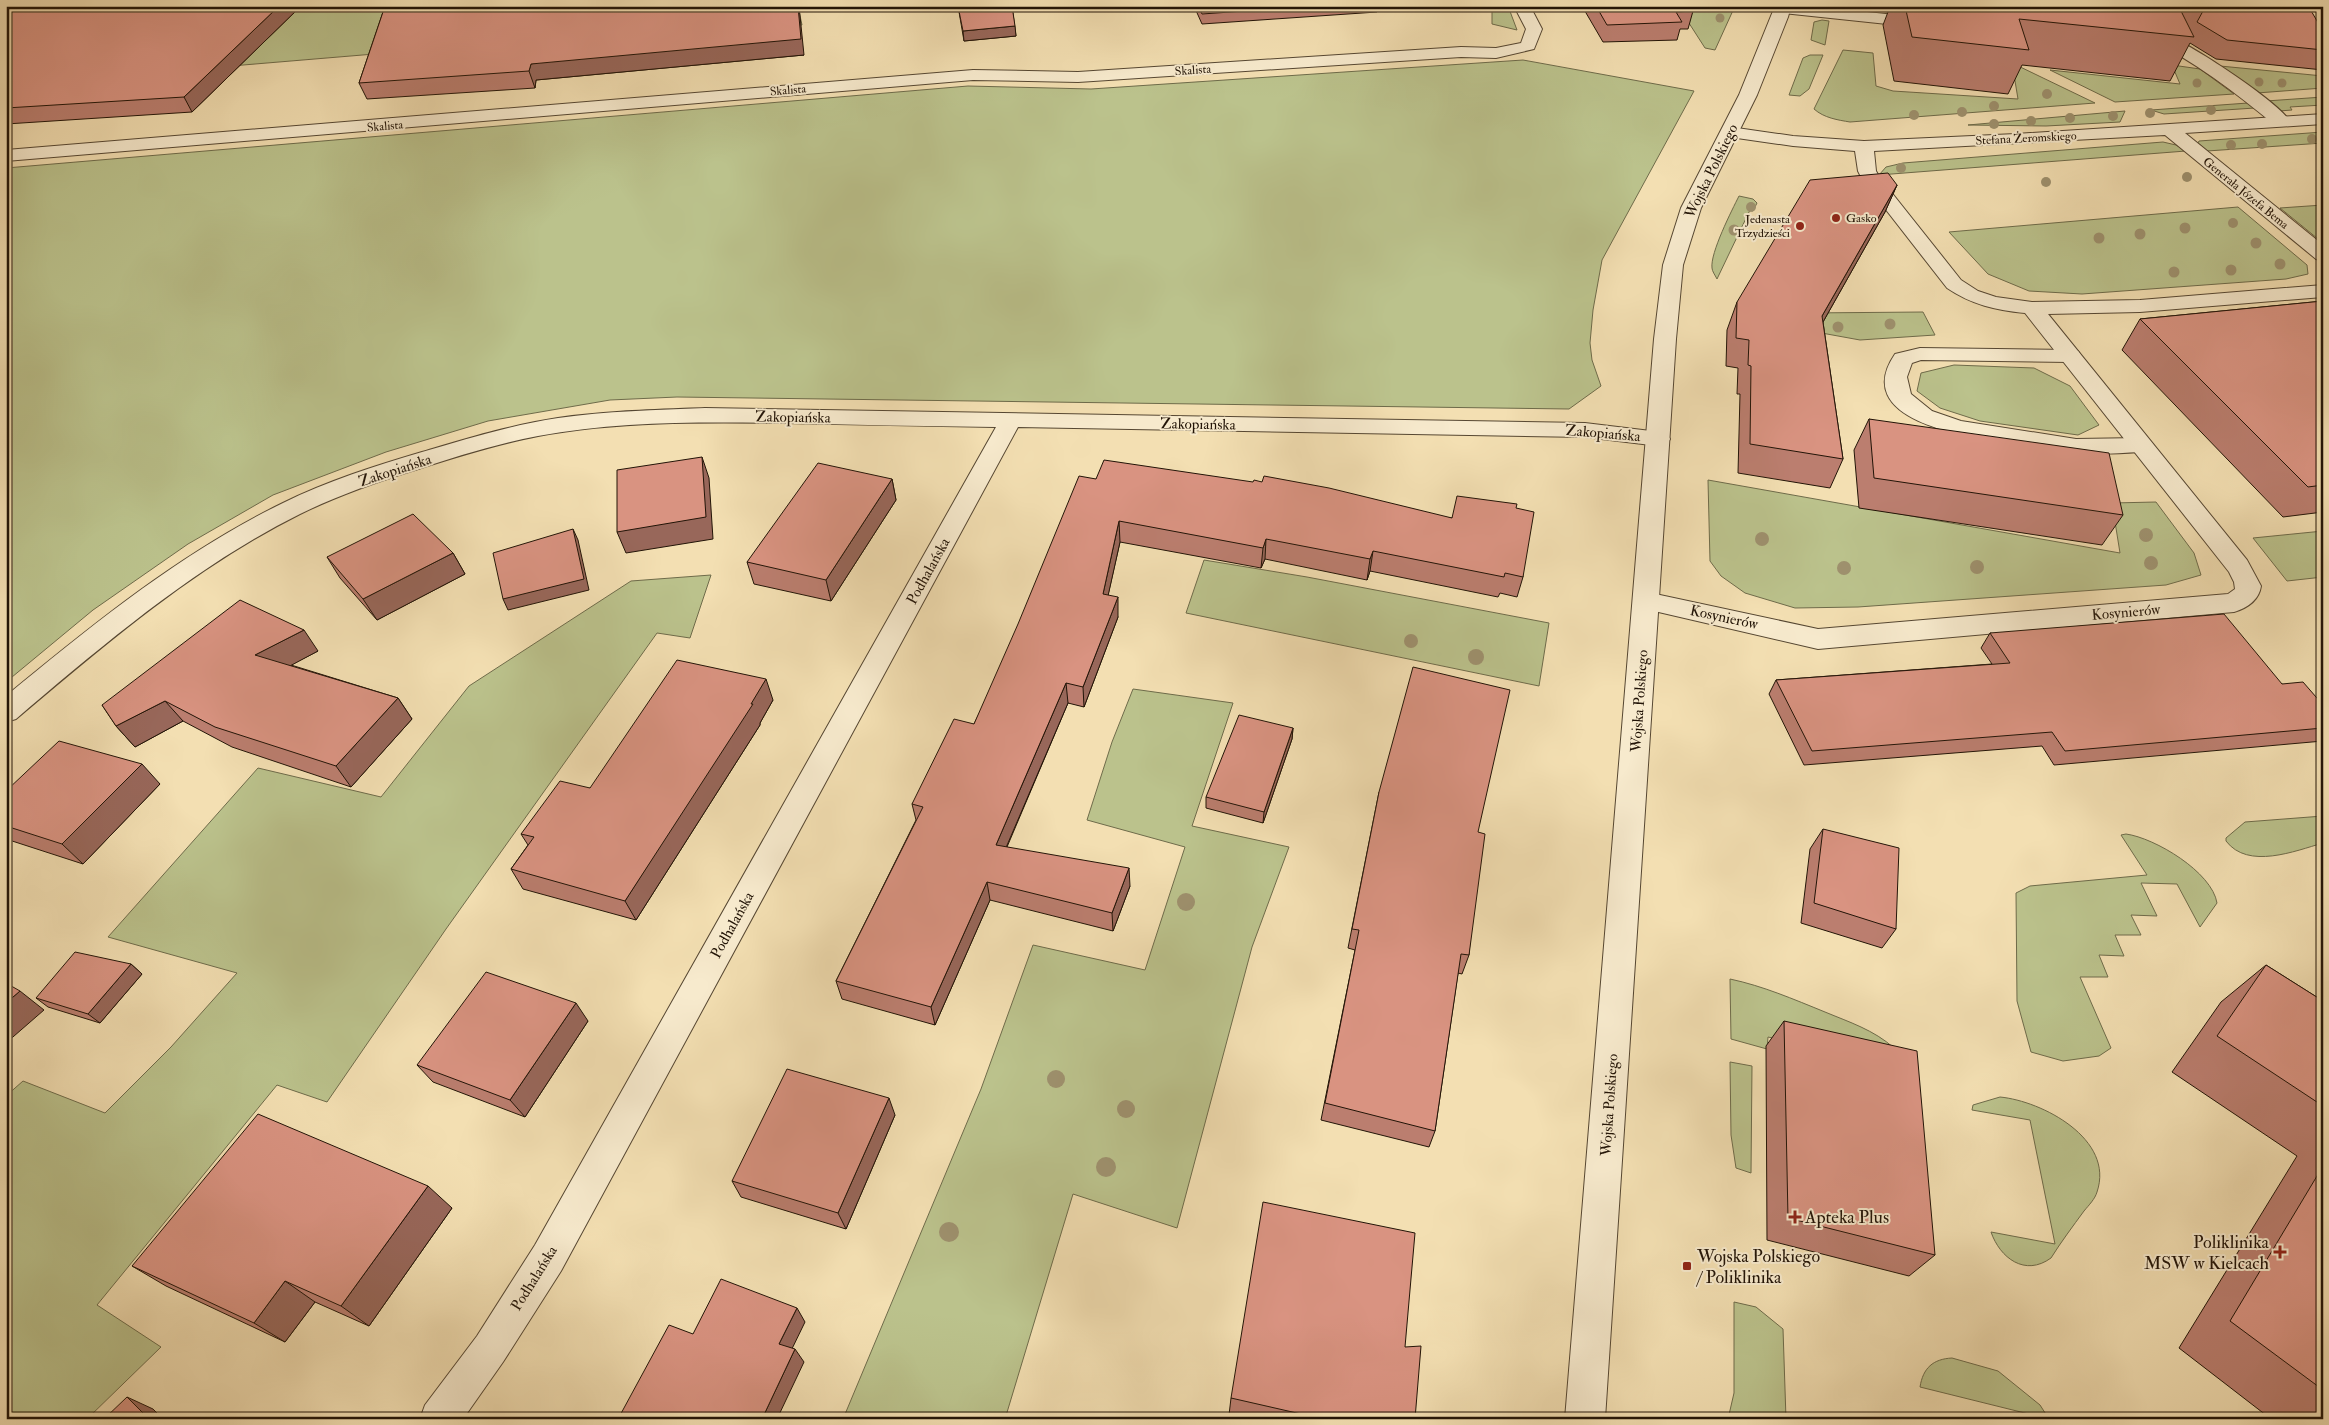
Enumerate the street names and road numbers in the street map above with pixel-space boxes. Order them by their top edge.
street label: Skalista [1174,62,1213,79]
street label: Skalista [769,81,808,100]
street label: Skalista [366,117,405,136]
street label: Wojska Polskiego [1680,121,1742,222]
street label: Stefana Żeromskiego [1975,127,2077,149]
street label: Generała Józefa Bema [2200,154,2292,233]
street label: Zakopiańska [755,407,832,429]
street label: Zakopiańska [1160,414,1237,436]
street label: Zakopiańska [1565,421,1642,447]
street label: Zakopiańska [356,450,435,492]
street label: Podhalańska [902,534,955,608]
street label: Kosynierów [2091,600,2162,625]
street label: Kosynierów [1688,601,1760,634]
street label: Wojska Polskiego [1626,649,1653,754]
street label: Podhalańska [706,888,759,962]
street label: Wojska Polskiego [1596,1053,1623,1158]
street label: Podhalańska [507,1242,562,1314]

